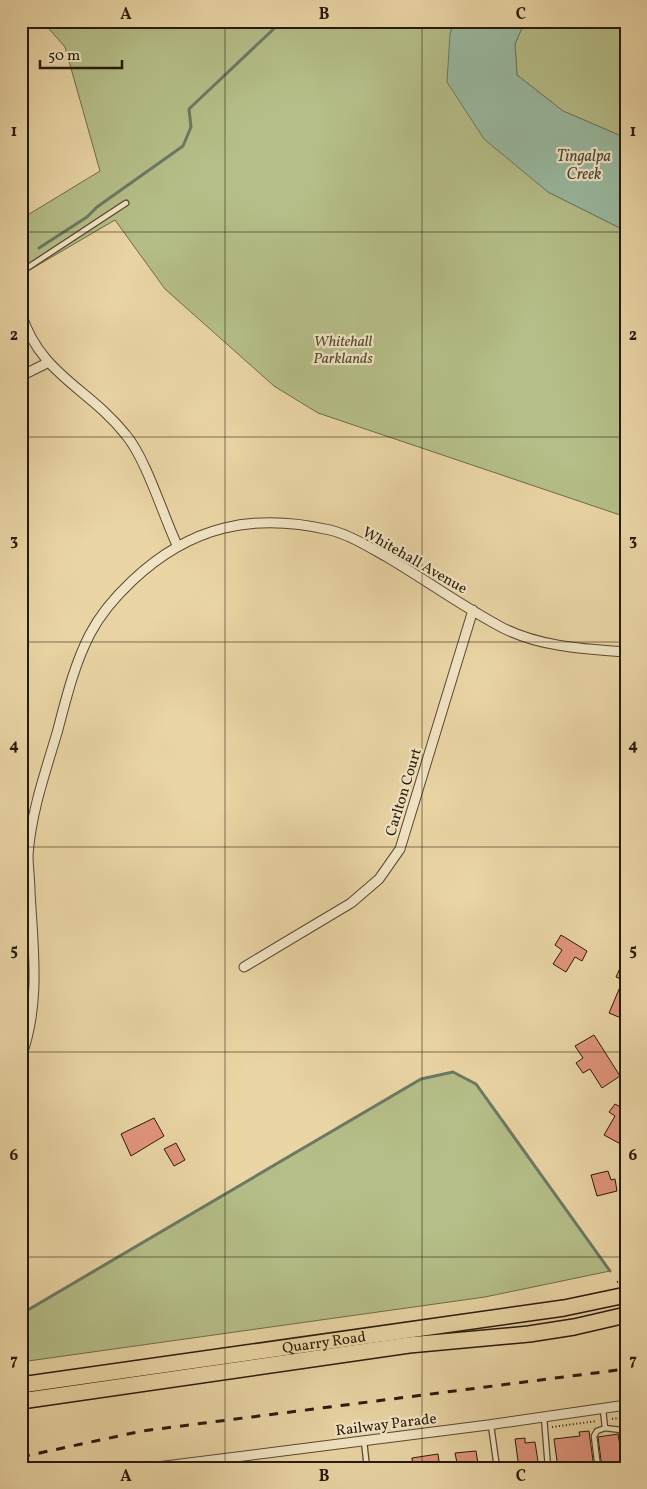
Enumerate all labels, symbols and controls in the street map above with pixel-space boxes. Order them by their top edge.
text: A [120,4,132,26]
text: B [319,4,330,26]
text: C [516,4,526,26]
scale bar [40,38,122,70]
text: 50 m [48,46,80,67]
text: 1 [11,121,17,143]
text: 1 [630,121,636,143]
water label: Tingalpa Creek [557,146,612,186]
text: 2 [10,325,18,347]
text: 2 [629,325,637,347]
park label: Whitehall Parklands [313,332,373,370]
street label: Whitehall Avenue [358,523,471,600]
text: 3 [10,530,18,552]
text: 3 [629,530,637,552]
text: 4 [9,735,19,757]
text: 4 [628,735,638,757]
street label: Carlton Court [381,746,428,839]
text: 5 [10,940,18,962]
text: 5 [629,940,637,962]
text: 6 [10,1145,19,1167]
text: 6 [629,1145,638,1167]
street label: Quarry Road [281,1327,367,1360]
text: 7 [10,1350,18,1372]
text: 7 [629,1350,637,1372]
street label: Railway Parade [335,1409,438,1442]
text: A [120,1466,132,1488]
text: B [319,1466,330,1488]
text: C [516,1466,526,1488]

